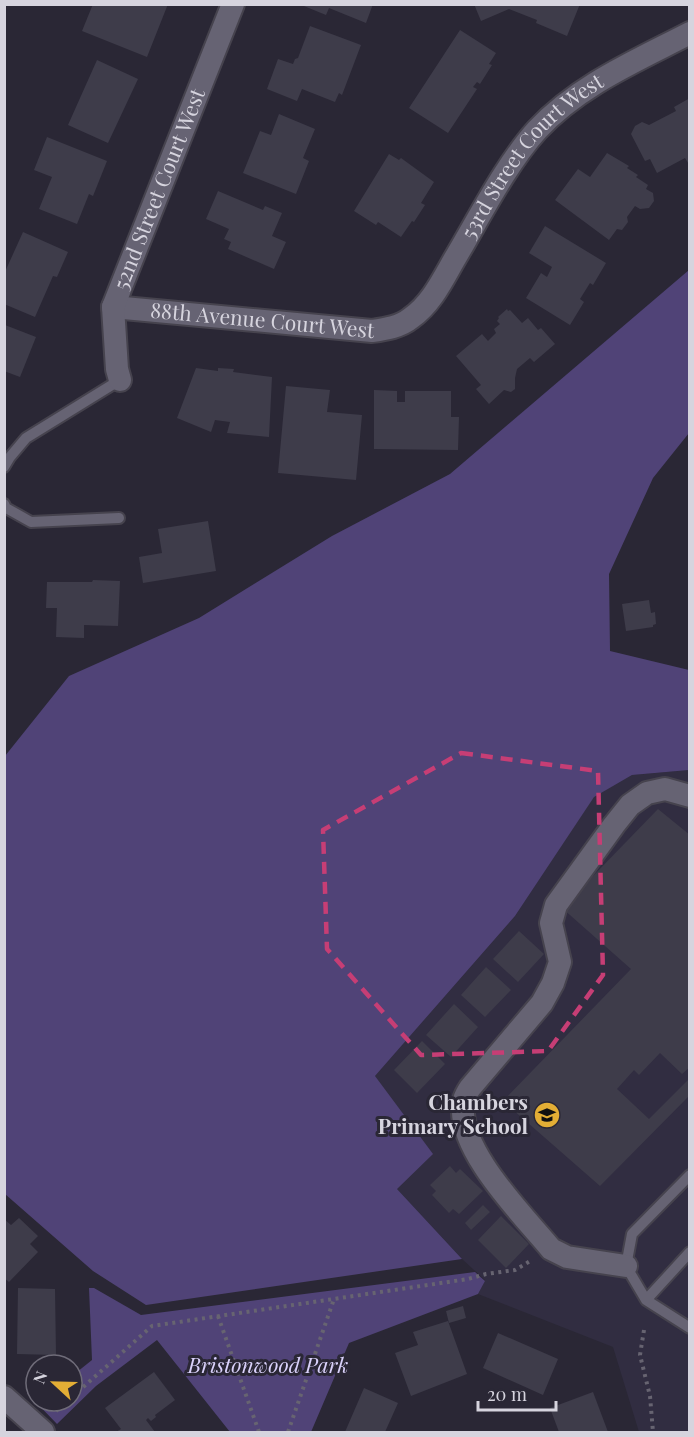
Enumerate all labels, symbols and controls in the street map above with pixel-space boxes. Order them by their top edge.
street label: 53rd Street Court West [453,66,608,243]
street label: 52nd Street Court West [105,83,210,293]
street label: 88th Avenue Court West [149,295,376,343]
place label: Chambers Primary School [378,1087,528,1139]
school or university icon: Chambers Primary School [532,1100,562,1130]
park label: Bristonwood Park [187,1350,348,1378]
north arrow [24,1353,84,1413]
text: N [28,1367,52,1386]
scale bar [478,1374,556,1412]
text: 20 m [487,1382,527,1406]

